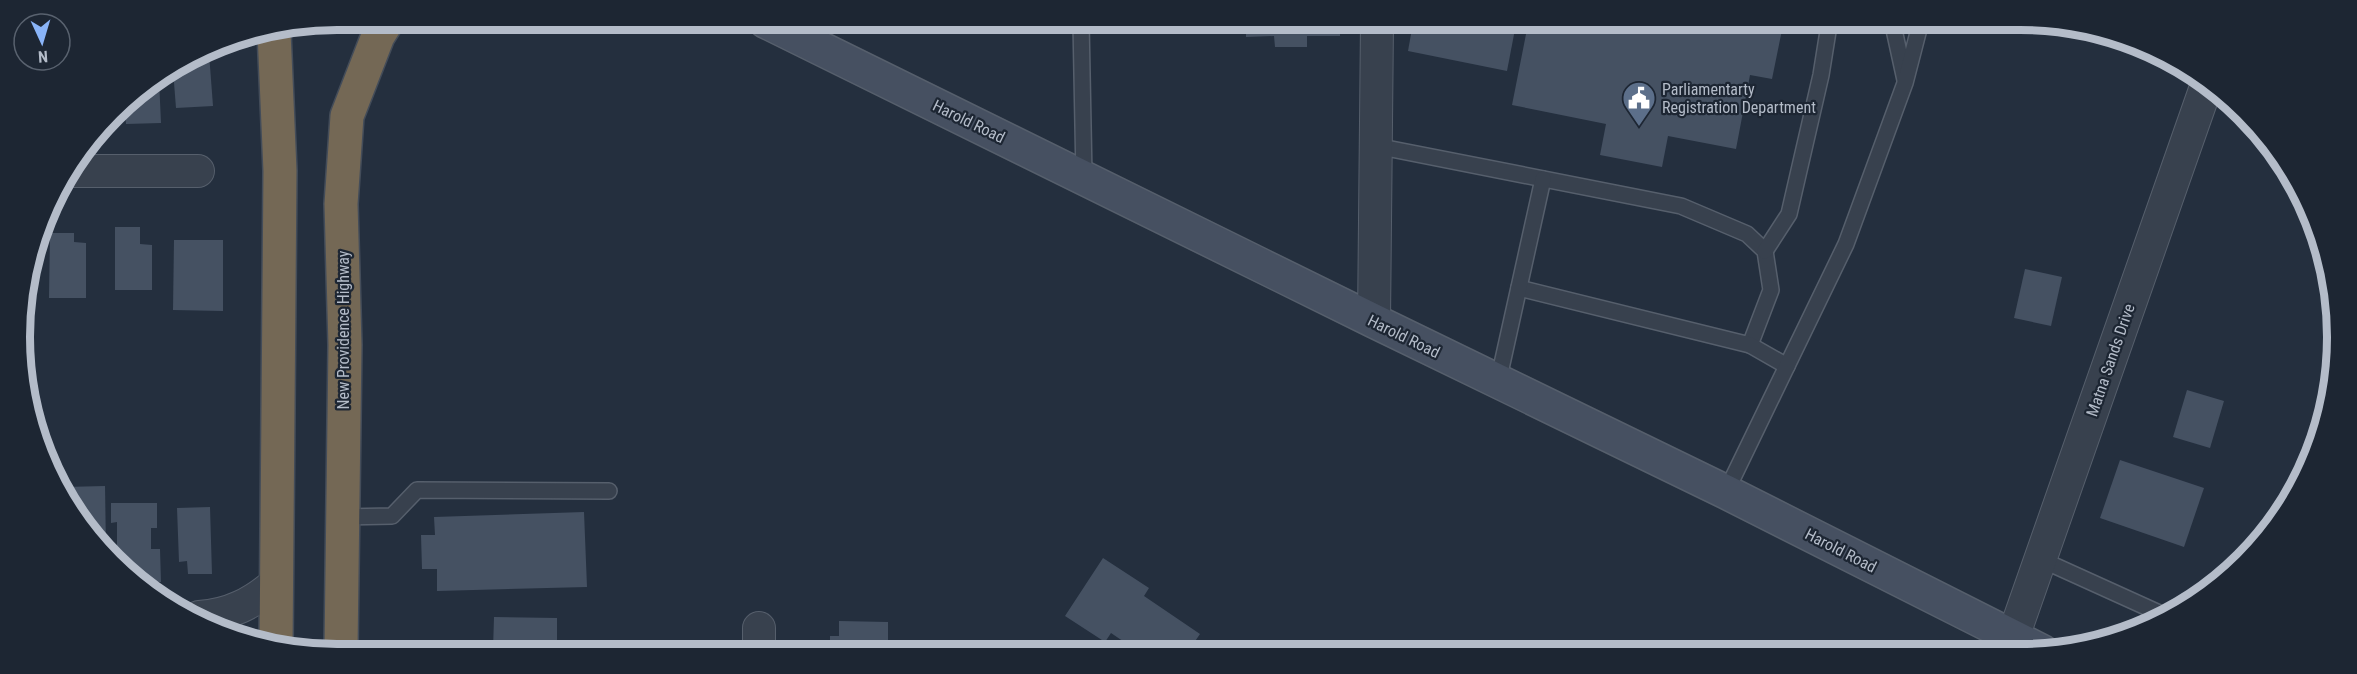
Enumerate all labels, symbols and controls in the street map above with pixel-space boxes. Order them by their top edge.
north arrow [12,12,72,72]
text: N [37,47,49,66]
public building icon: Parliamentarty Registration Department [1621,80,1657,127]
place label: Parliamentarty Registration Department [1662,80,1816,117]
street label: Harold Road [930,96,1008,147]
street label: New Providence Highway [334,250,353,410]
street label: Matna Sands Drive [2082,301,2139,419]
street label: Harold Road [1365,311,1443,362]
street label: Harold Road [1802,524,1880,577]

